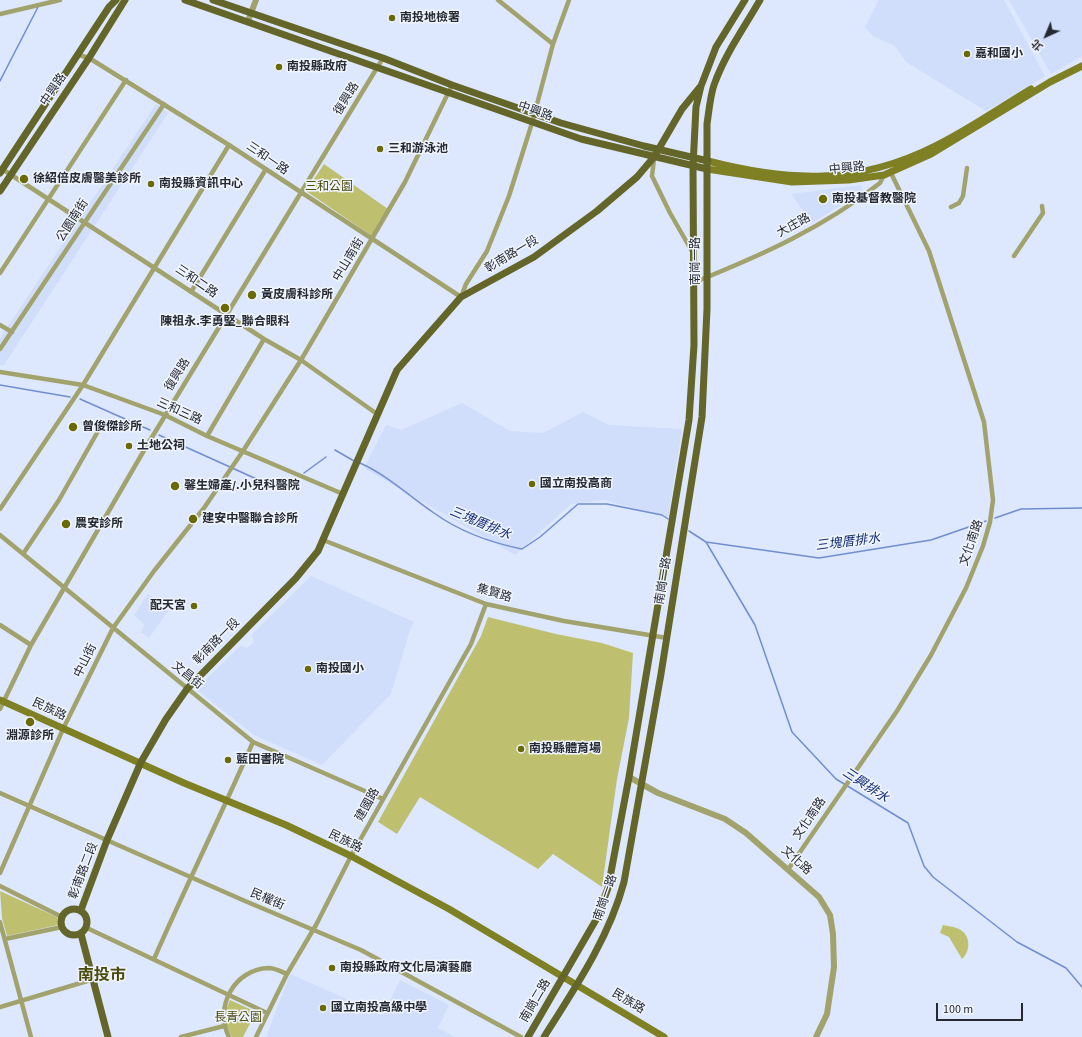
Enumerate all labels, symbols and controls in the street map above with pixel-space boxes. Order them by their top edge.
place label: 南投地檢署 [400,11,460,25]
marker: 南投地檢署 [387,13,397,23]
north arrow [1026,16,1066,56]
text: 北 [1028,36,1046,54]
place label: 嘉和國小 [975,47,1023,61]
marker: 嘉和國小 [962,49,972,59]
place label: 南投縣政府 [287,60,347,74]
marker: 南投縣政府 [274,62,284,72]
street label: 中興路 [38,71,70,109]
street label: 復興路 [331,80,363,118]
street label: 中興路 [516,99,554,125]
street label: 三和一路 [243,140,291,178]
place label: 三和游泳池 [388,142,448,156]
marker: 三和游泳池 [375,144,385,154]
street label: 中興路 [828,160,866,178]
place label: 徐紹倍皮膚醫美診所 [33,172,141,186]
marker: 徐紹倍皮膚醫美診所 [18,173,30,185]
place label: 南投縣資訊中心 [159,177,243,191]
marker: 南投縣資訊中心 [146,179,156,189]
park label: 三和公園 [305,180,353,194]
place label: 南投基督教醫院 [832,192,916,206]
marker: 南投基督教醫院 [817,193,829,205]
street label: 公園南街 [54,197,92,245]
street label: 大庄路 [775,211,813,241]
street label: 彰南路一段 [483,233,541,277]
street label: 中山南街 [330,236,368,284]
street label: 南崗一路 [689,237,703,285]
street label: 三和二路 [172,263,220,301]
place label: 黃皮膚科診所 [261,288,333,302]
marker: 黃皮膚科診所 [246,289,258,301]
marker: 陳祖永.李勇堅_聯合眼科 [219,302,231,314]
place label: 陳祖永.李勇堅_聯合眼科 [160,315,290,329]
street label: 復興路 [162,356,194,394]
street label: 三和三路 [154,396,204,428]
place label: 曾俊傑診所 [82,420,142,434]
marker: 曾俊傑診所 [67,421,79,433]
place label: 土地公祠 [137,439,185,453]
marker: 土地公祠 [124,441,134,451]
place label: 國立南投高商 [540,477,612,491]
place label: 馨生婦產/.小兒科醫院 [184,479,300,493]
marker: 國立南投高商 [527,479,537,489]
marker: 馨生婦產/.小兒科醫院 [169,480,181,492]
water label: 三塊厝排水 [447,504,513,544]
place label: 建安中醫聯合診所 [202,512,298,526]
marker: 建安中醫聯合診所 [187,513,199,525]
place label: 農安診所 [75,517,123,531]
marker: 農安診所 [60,518,72,530]
street label: 文化南路 [957,518,987,568]
water label: 三塊厝排水 [815,531,881,555]
street label: 南崗一路 [653,556,675,606]
street label: 集賢路 [475,582,513,606]
place label: 配天宮 [150,599,186,613]
marker: 配天宮 [189,601,199,611]
street label: 彰南路一段 [191,616,243,668]
street label: 中山街 [72,642,100,680]
street label: 文昌街 [168,659,206,693]
place label: 南投國小 [316,662,364,676]
marker: 南投國小 [303,664,313,674]
street label: 民族路 [30,696,68,724]
marker: 淵源診所 [24,716,36,728]
place label: 淵源診所 [6,729,54,743]
place label: 南投縣體育場 [529,742,601,756]
marker: 南投縣體育場 [516,744,526,754]
place label: 藍田書院 [236,753,284,767]
marker: 藍田書院 [223,755,233,765]
water label: 三興排水 [839,765,891,807]
street label: 建國路 [353,786,383,824]
street label: 文化南路 [791,795,829,843]
street label: 民族路 [326,828,364,856]
street label: 彰南路二段 [67,840,101,902]
street label: 文化路 [778,844,814,878]
street label: 南崗一路 [591,873,621,923]
street label: 民權街 [248,886,286,914]
place label: 南投縣政府文化局演藝廳 [340,961,472,975]
marker: 南投縣政府文化局演藝廳 [327,963,337,973]
district label: 南投市 [78,966,126,986]
street label: 南崗二路 [518,977,554,1025]
street label: 民族路 [609,987,647,1017]
scale bar [938,995,1025,1021]
place label: 國立南投高級中學 [331,1001,427,1015]
text: 100 m [943,1001,973,1018]
marker: 國立南投高級中學 [318,1003,328,1013]
park label: 長青公園 [214,1011,262,1025]

